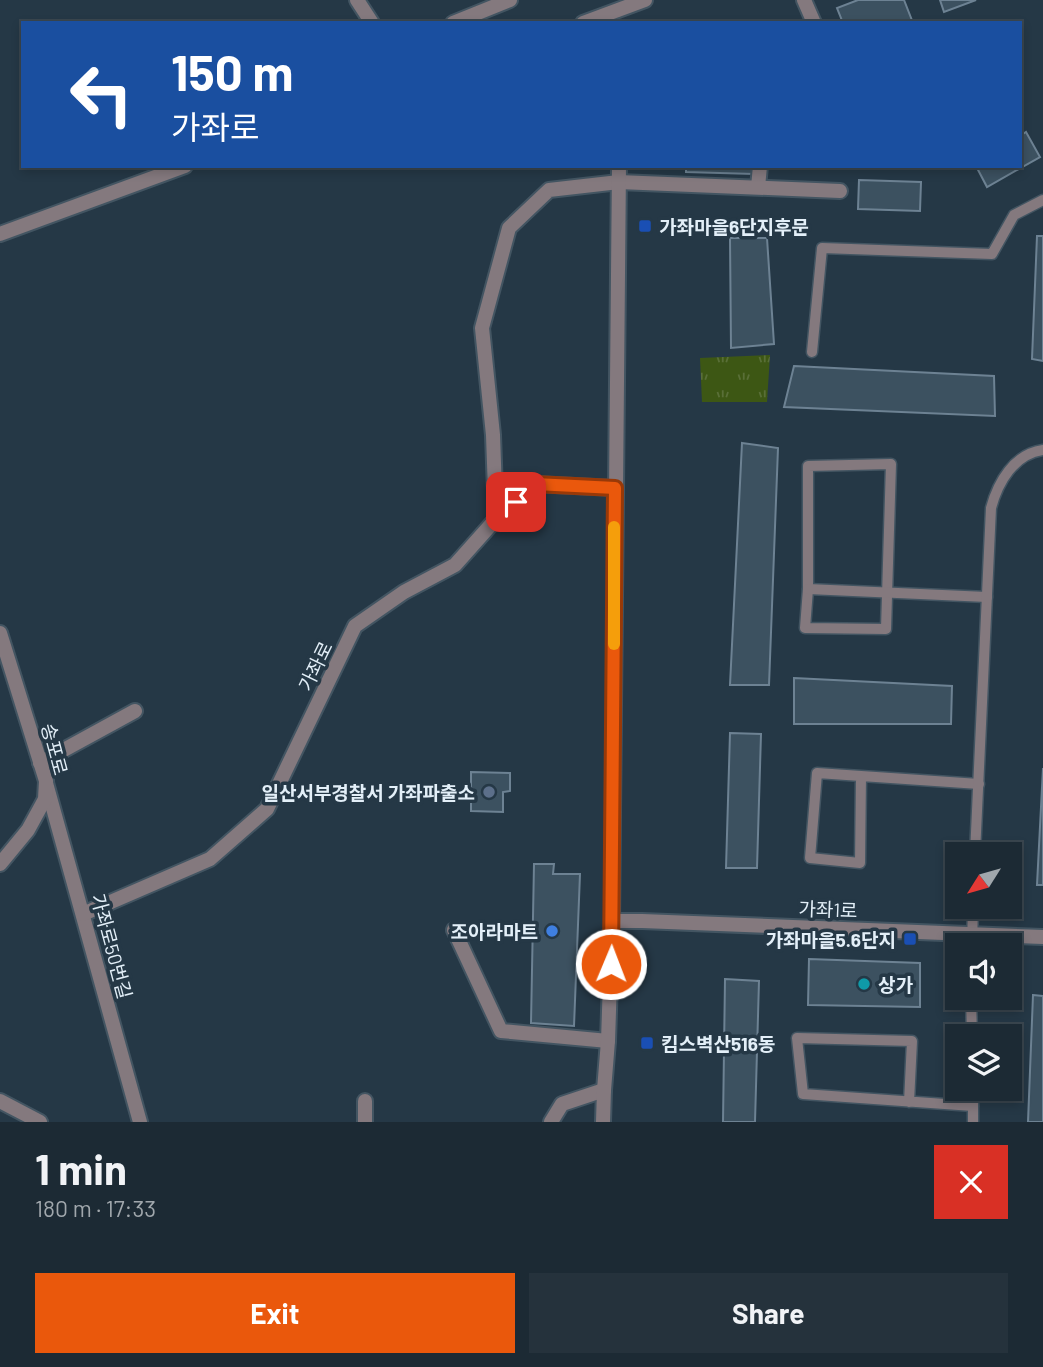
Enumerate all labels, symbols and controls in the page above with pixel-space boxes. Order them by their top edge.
text: 150 m [171,42,293,101]
icon: left [56,49,147,140]
text: 가좌로 [171,107,259,145]
place label: 가좌마을6단지후문 [659,215,809,238]
marker: 가좌마을6단지후문 [637,218,653,234]
pin [486,472,546,532]
icon: arrive [497,483,535,521]
street label: 가좌로 [293,637,337,695]
street label: 송포로 [37,721,73,777]
place label: 일산서부경찰서 가좌파출소 [261,781,475,804]
marker: 일산서부경찰서 가좌파출소 [481,784,497,800]
north arrow [945,842,1022,919]
map controls [945,842,1022,1101]
street label: 가좌로50번길 [87,891,137,1001]
street label: 가좌1로 [798,896,858,922]
place label: 조아라마트 [451,920,538,943]
marker: 조아라마트 [544,923,560,939]
position arrow [574,927,648,1001]
place label: 가좌마을5.6단지 [766,928,896,951]
marker: 가좌마을5.6단지 [902,931,918,947]
button: sound [945,933,1022,1010]
place label: 상가 [878,973,913,996]
marker: 상가 [856,976,872,992]
button: layers [945,1024,1022,1101]
place label: 킴스벽산516동 [661,1032,775,1055]
marker: 킴스벽산516동 [639,1035,655,1051]
text: 1 min [35,1143,127,1193]
button: close [934,1145,1008,1219]
text: 180 m · 17:33 [35,1194,156,1222]
button: Exit [35,1273,515,1353]
button: Share [529,1273,1008,1353]

